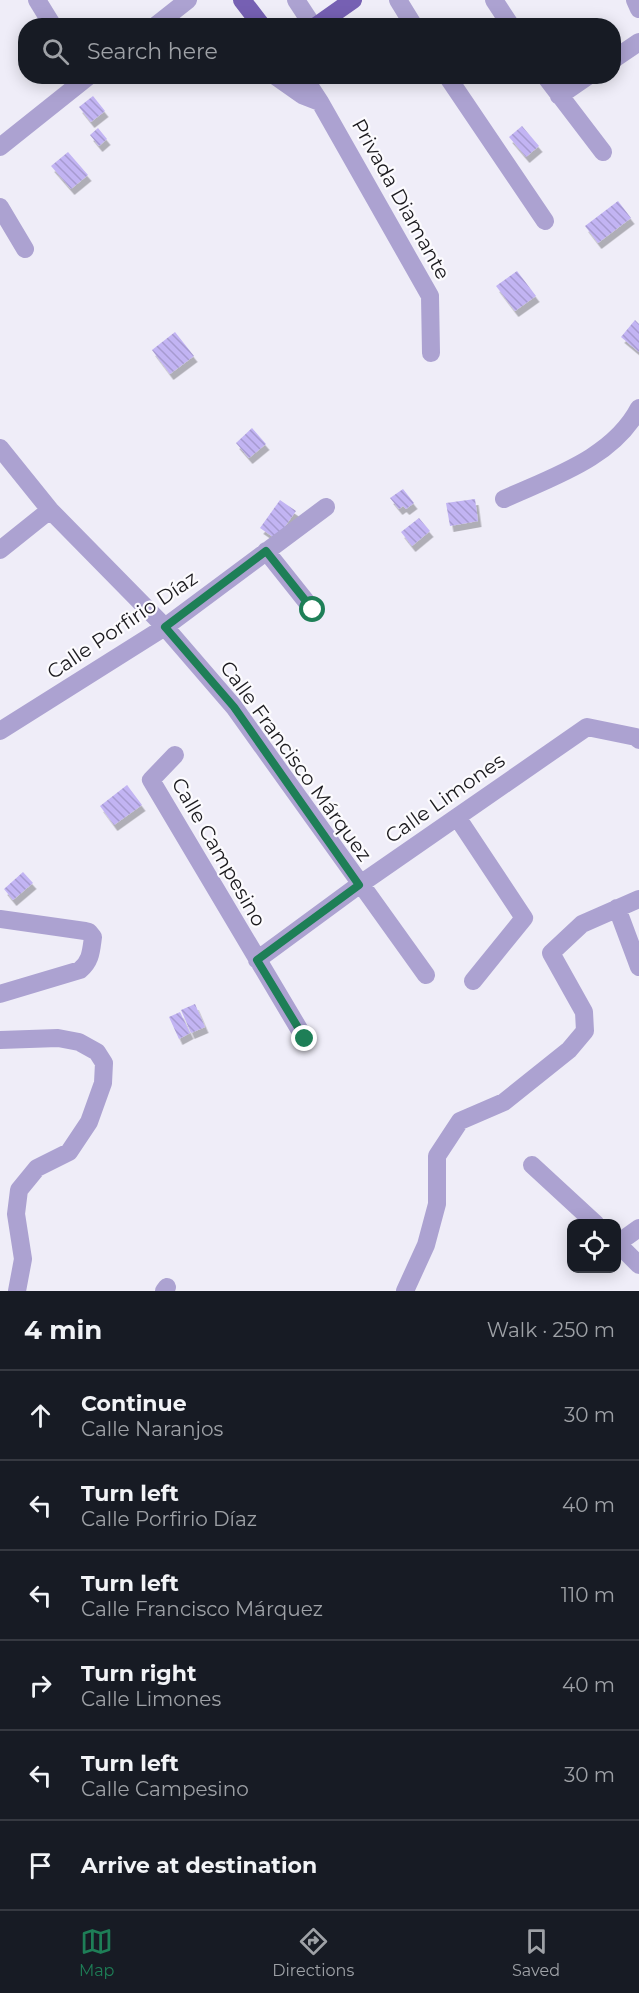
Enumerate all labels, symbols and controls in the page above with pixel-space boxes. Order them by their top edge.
search box [18,18,621,84]
icon: search [39,35,72,68]
text: Search here [87,38,218,65]
street label: Privada Diamante [347,114,455,284]
street label: Calle Porfirio Díaz [42,566,202,684]
route start [299,596,325,622]
street label: Calle Francisco Márquez [215,656,377,866]
street label: Calle Limones [381,748,509,848]
street label: Calle Campesino [167,773,271,931]
route end [291,1025,317,1051]
map controls [567,1219,621,1273]
button: locate [567,1219,621,1273]
text: 4 min [24,1314,102,1346]
text: Walk · 250 m [487,1318,615,1342]
text: Continue [81,1390,187,1417]
icon: ahead [24,1399,57,1432]
text: 30 m [564,1403,615,1427]
text: Calle Naranjos [81,1417,223,1441]
text: Turn left [81,1480,179,1507]
icon: left [24,1489,57,1522]
text: 40 m [562,1493,615,1517]
text: Calle Porfirio Díaz [81,1507,257,1531]
text: Turn left [81,1570,179,1597]
icon: left [24,1579,57,1612]
text: 110 m [561,1583,615,1607]
text: Calle Francisco Márquez [81,1597,323,1621]
text: Turn right [81,1660,196,1687]
icon: right [24,1669,57,1702]
text: 40 m [562,1673,615,1697]
text: Calle Limones [81,1687,221,1711]
text: Turn left [81,1750,179,1777]
icon: left [24,1759,57,1792]
text: 30 m [564,1763,615,1787]
text: Calle Campesino [81,1777,249,1801]
icon: arrive [24,1849,57,1882]
text: Arrive at destination [81,1852,317,1879]
tab: Map [79,1925,114,1980]
tab: Directions [272,1925,354,1980]
tab: Saved [512,1925,560,1980]

